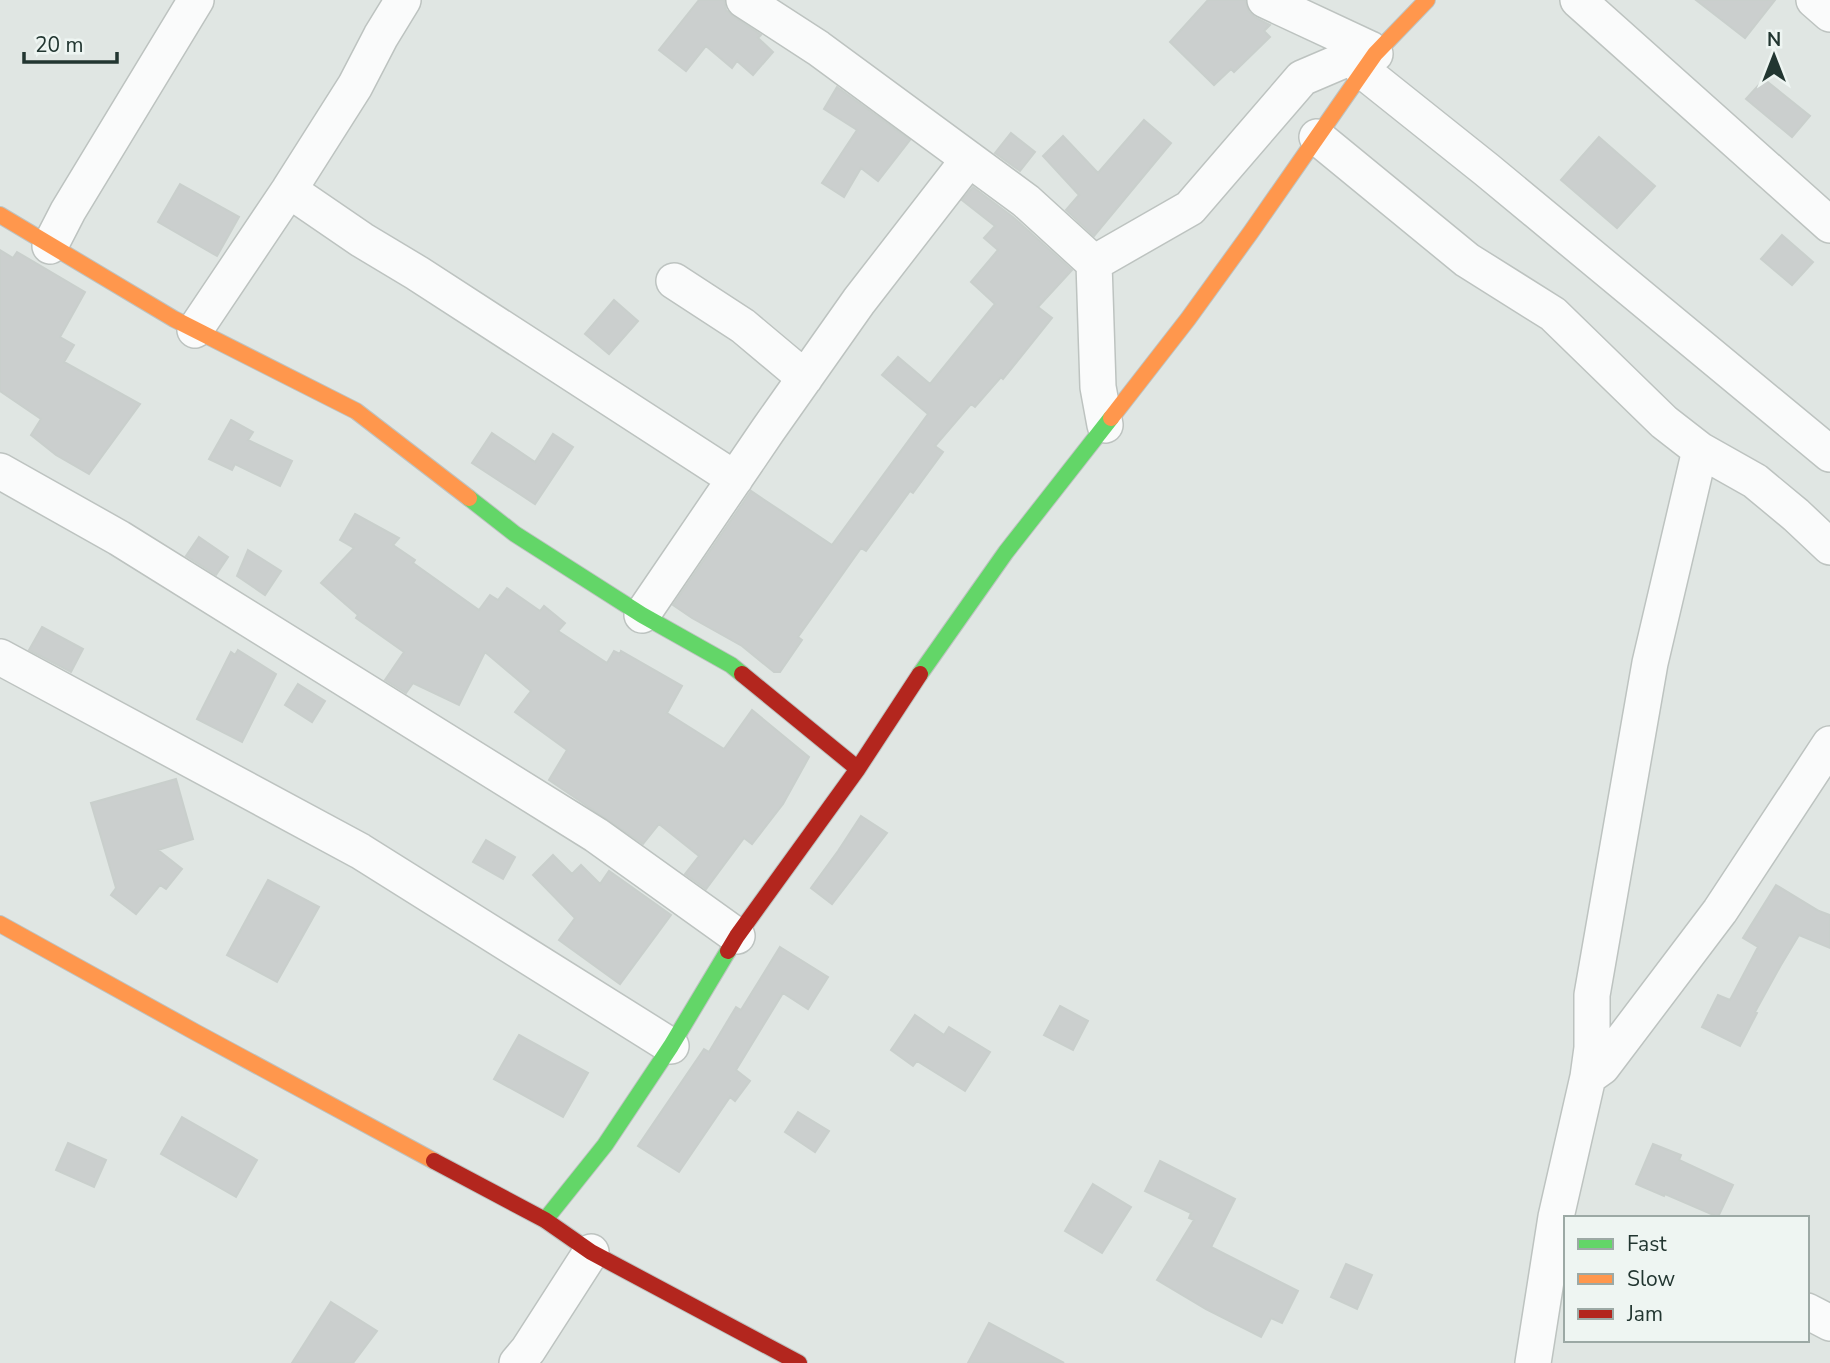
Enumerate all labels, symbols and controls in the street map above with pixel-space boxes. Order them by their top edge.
scale bar [24,21,117,65]
north arrow [1739,21,1809,91]
text: N [1767,27,1781,53]
text: 20 m [35,31,84,59]
legend [1564,1216,1809,1342]
text: Fast [1627,1230,1667,1258]
text: Slow [1627,1265,1676,1293]
text: Jam [1626,1300,1663,1328]

